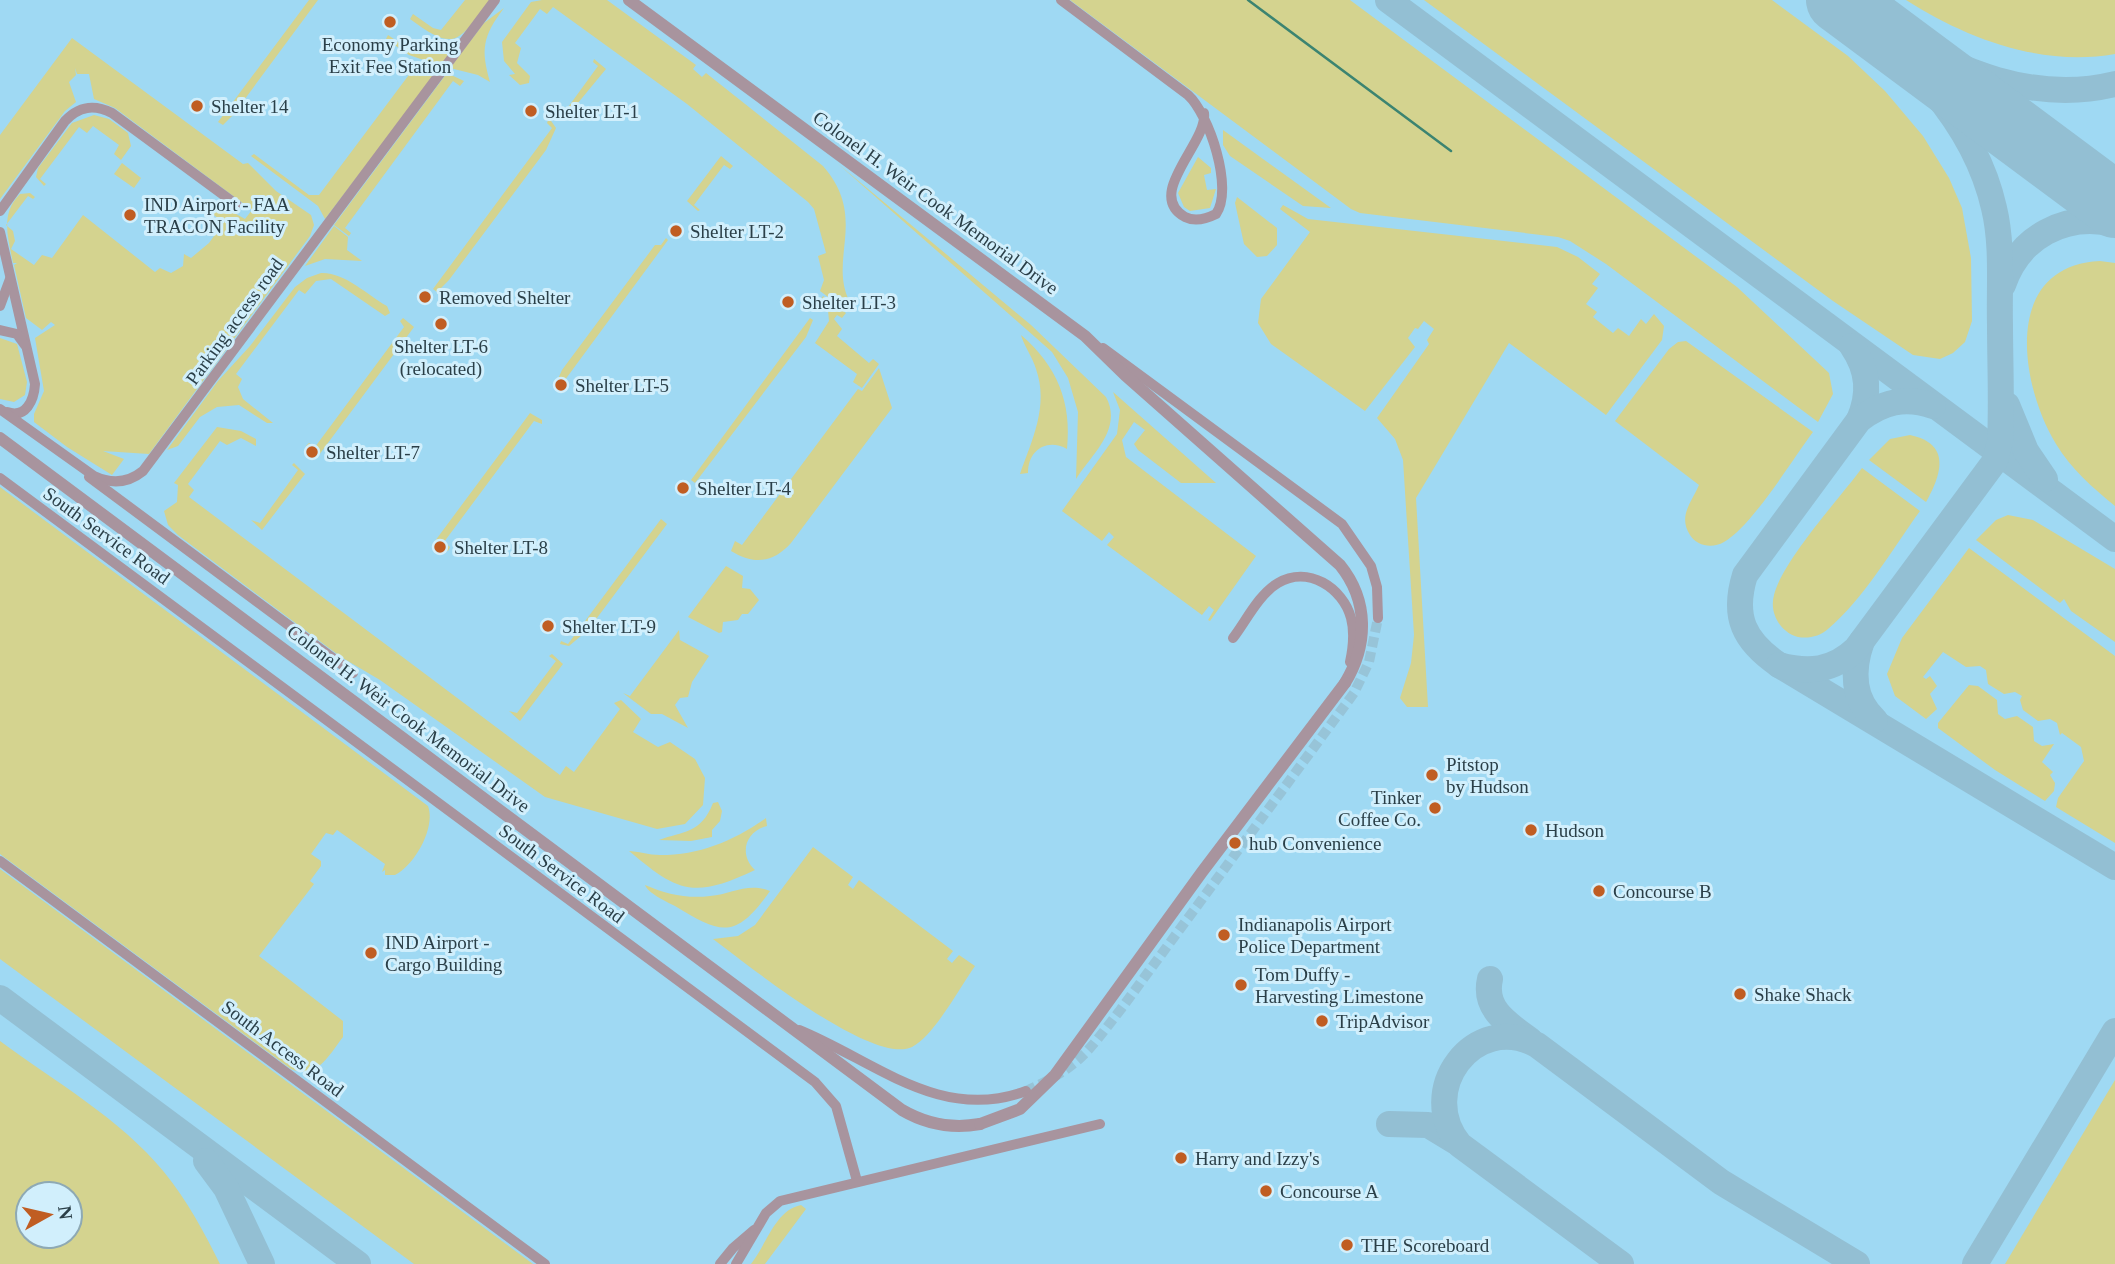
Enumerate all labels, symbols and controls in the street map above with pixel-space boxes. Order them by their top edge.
marker: Economy Parking Exit Fee Station [382,14,398,30]
place label: Economy Parking Exit Fee Station [322,34,459,77]
place label: Shelter 14 [211,96,289,117]
marker: Shelter 14 [189,98,205,114]
place label: Shelter LT-1 [545,101,639,122]
marker: Shelter LT-1 [523,103,539,119]
street label: Colonel H. Weir Cook Memorial Drive [809,106,1062,298]
place label: IND Airport - FAA TRACON Facility [144,194,290,237]
marker: IND Airport - FAA TRACON Facility [122,207,138,223]
place label: Shelter LT-2 [690,221,784,242]
marker: Shelter LT-2 [668,223,684,239]
street label: Parking access road [182,254,288,389]
place label: Removed Shelter [439,287,571,308]
marker: Removed Shelter [417,289,433,305]
place label: Shelter LT-3 [802,292,896,313]
marker: Shelter LT-3 [780,294,796,310]
marker: Shelter LT-6 (relocated) [433,316,449,332]
place label: Shelter LT-6 (relocated) [394,336,488,380]
place label: Shelter LT-5 [575,375,669,396]
marker: Shelter LT-5 [553,377,569,393]
place label: Shelter LT-7 [326,442,420,463]
marker: Shelter LT-7 [304,444,320,460]
place label: Shelter LT-4 [697,478,792,499]
marker: Shelter LT-4 [675,480,691,496]
street label: South Service Road [39,483,174,589]
place label: Shelter LT-8 [454,537,548,558]
marker: Shelter LT-8 [432,539,448,555]
place label: Shelter LT-9 [562,616,656,637]
marker: Shelter LT-9 [540,618,556,634]
street label: Colonel H. Weir Cook Memorial Drive [283,620,534,816]
place label: Pitstop by Hudson [1446,754,1529,797]
marker: Pitstop by Hudson [1424,767,1440,783]
place label: Tinker Coffee Co. [1338,787,1422,830]
marker: Tinker Coffee Co. [1427,800,1443,816]
street label: South Service Road [495,820,629,927]
place label: Hudson [1545,820,1605,841]
marker: Hudson [1523,822,1539,838]
place label: hub Convenience [1249,833,1381,854]
marker: hub Convenience [1227,835,1243,851]
place label: Concourse B [1613,881,1712,902]
marker: Concourse B [1591,883,1607,899]
place label: Indianapolis Airport Police Department [1238,914,1392,957]
marker: Indianapolis Airport Police Department [1216,927,1232,943]
place label: IND Airport - Cargo Building [385,932,503,975]
marker: IND Airport - Cargo Building [363,945,379,961]
place label: Tom Duffy - Harvesting Limestone [1255,964,1423,1007]
marker: Tom Duffy - Harvesting Limestone [1233,977,1249,993]
place label: Shake Shack [1754,984,1852,1005]
marker: Shake Shack [1732,986,1748,1002]
street label: South Access Road [218,996,348,1101]
place label: TripAdvisor [1336,1011,1430,1032]
marker: TripAdvisor [1314,1013,1330,1029]
place label: Harry and Izzy's [1195,1148,1320,1169]
marker: Harry and Izzy's [1173,1150,1189,1166]
north arrow [14,1180,84,1250]
place label: Concourse A [1280,1181,1379,1202]
marker: Concourse A [1258,1183,1274,1199]
text: N [54,1204,77,1221]
place label: THE Scoreboard [1361,1235,1490,1256]
marker: THE Scoreboard [1339,1237,1355,1253]

